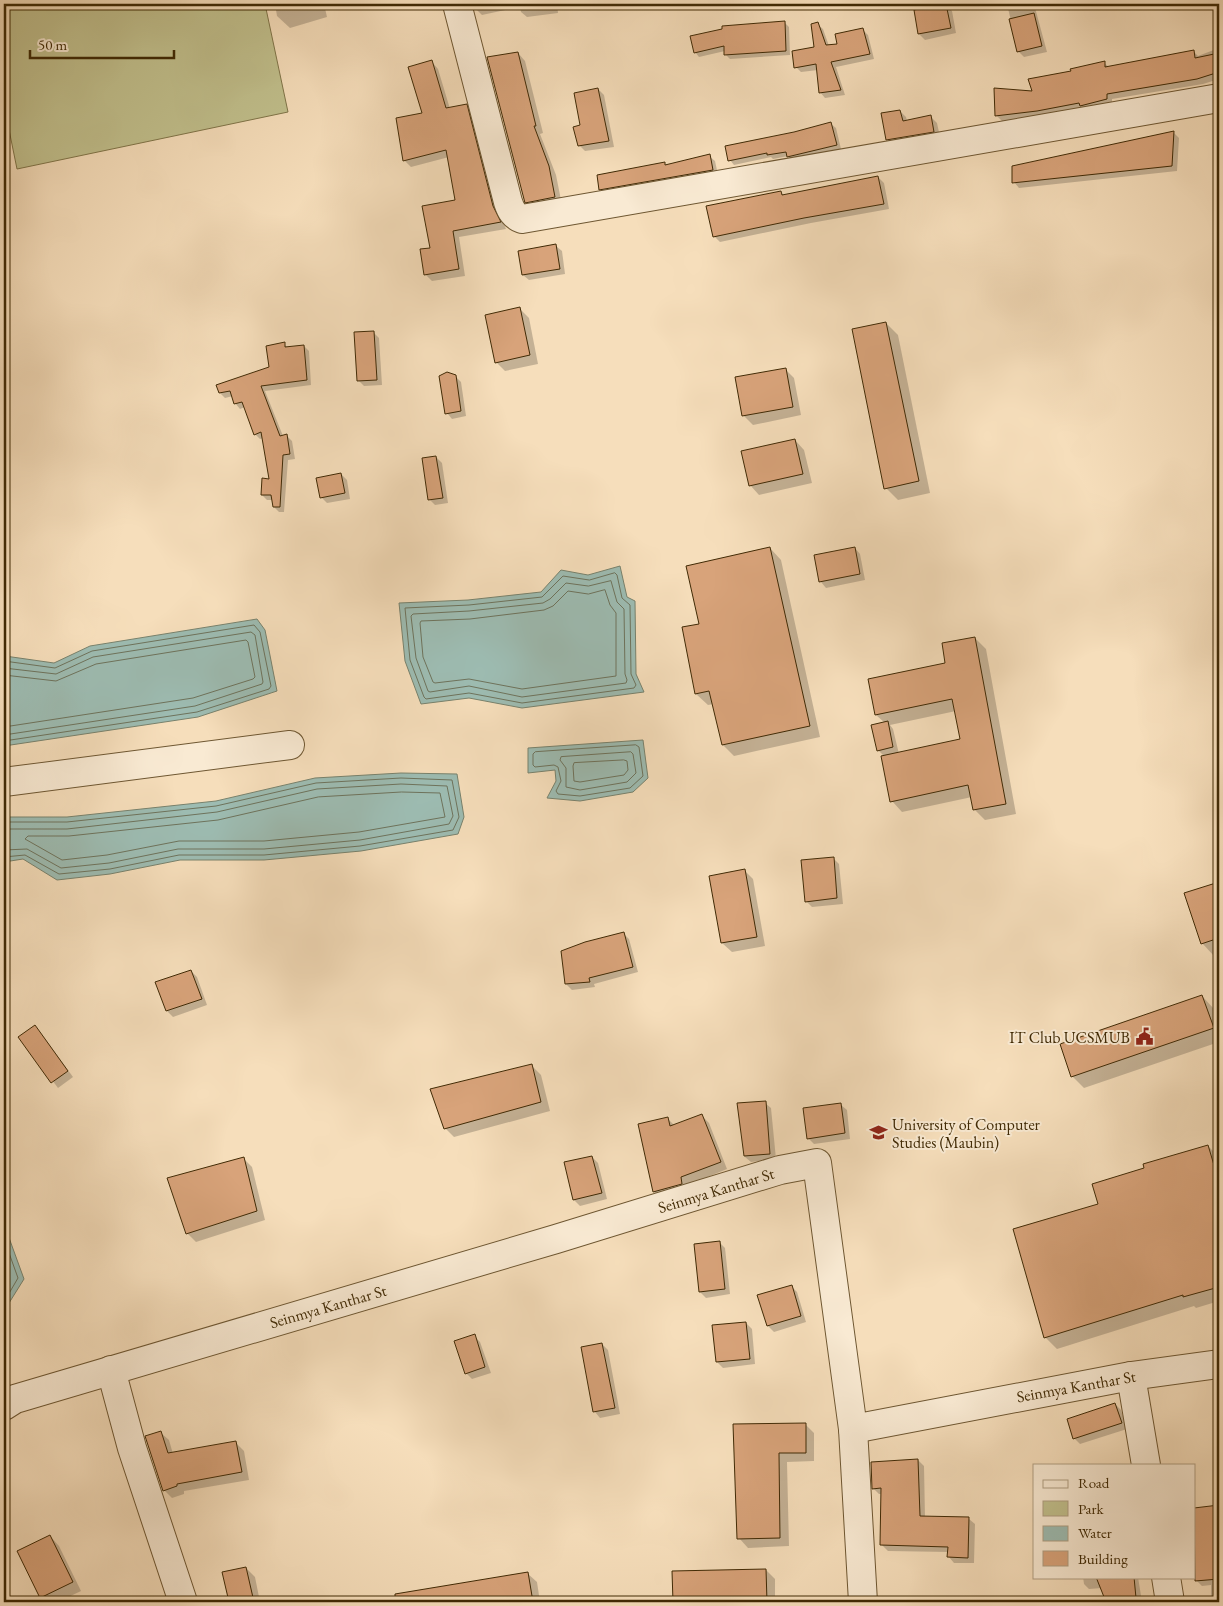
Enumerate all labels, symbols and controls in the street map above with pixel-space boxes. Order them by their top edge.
scale bar [30,28,174,60]
text: 50 m [38,35,67,54]
place label: IT Club UCSMUB [1009,1027,1130,1048]
public building icon: IT Club UCSMUB [1134,1027,1154,1047]
place label: University of Computer Studies (Maubin) [892,1114,1041,1153]
school or university icon: University of Computer Studies (Maubin) [868,1123,888,1143]
street label: Seinmya Kanthar St [655,1163,777,1218]
street label: Seinmya Kanthar St [267,1280,389,1333]
street label: Seinmya Kanthar St [1015,1366,1137,1407]
legend [1033,1464,1196,1578]
text: Road [1078,1473,1110,1492]
text: Park [1078,1499,1105,1518]
text: Water [1078,1523,1112,1542]
text: Building [1078,1549,1128,1568]

